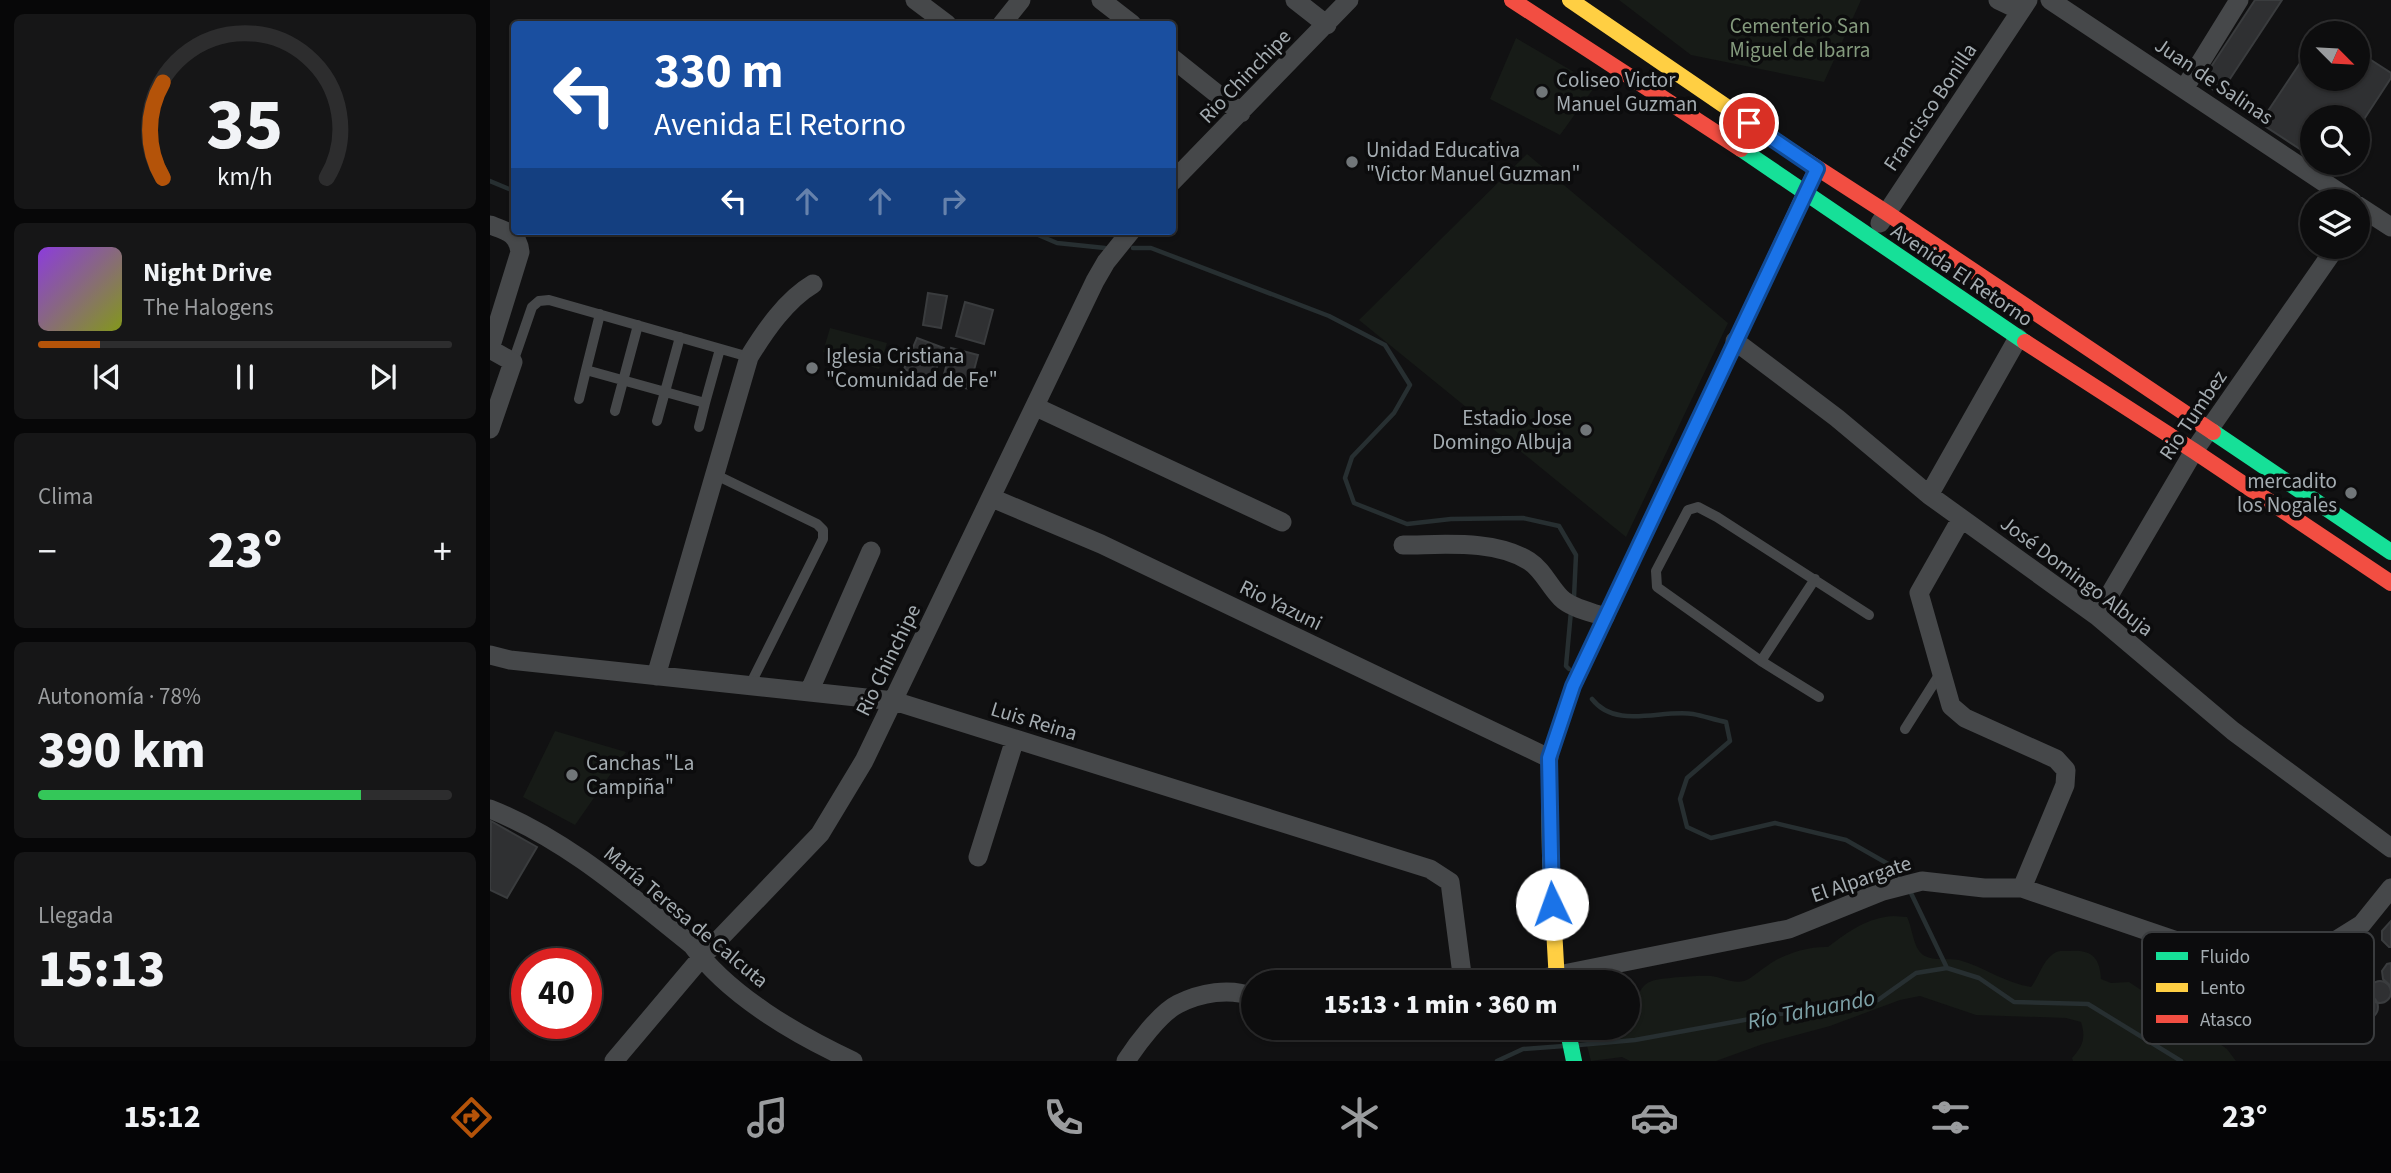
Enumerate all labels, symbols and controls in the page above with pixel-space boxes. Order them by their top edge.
park label: Cementerio San Miguel de Ibarra [1730,11,1870,65]
north arrow [2300,21,2370,91]
map controls [2300,21,2370,259]
street label: Rio Chinchipe [1192,22,1298,130]
street label: Juan de Salinas [2149,30,2279,132]
text: 330 m [654,37,783,107]
street label: Francisco Bonilla [1876,37,1984,177]
icon: left [539,49,630,140]
place label: Coliseo Victor Manuel Guzman [1556,65,1698,119]
text: 35 [207,73,283,177]
marker: Coliseo Victor Manuel Guzman [1534,84,1550,100]
pin [1719,93,1779,153]
text: Avenida El Retorno [654,102,906,148]
icon: arrive [1730,104,1768,142]
button: search [2300,105,2370,175]
place label: Unidad Educativa "Victor Manuel Guzman" [1366,135,1580,189]
marker: Unidad Educativa "Victor Manuel Guzman" [1344,154,1360,170]
text: km/h [217,159,273,195]
icon: left [715,182,753,220]
icon: ahead [788,182,826,220]
icon: ahead [861,182,899,220]
icon: right [934,182,972,220]
button: layers [2300,189,2370,259]
street label: Avenida El Retorno [1885,216,2039,334]
text: Night Drive [143,254,272,291]
text: The Halogens [143,291,274,324]
place label: Iglesia Cristiana "Comunidad de Fe" [826,341,998,395]
icon: previous [88,358,126,396]
icon: pause [226,358,264,396]
icon: next [364,358,402,396]
marker: Iglesia Cristiana "Comunidad de Fe" [804,360,820,376]
street label: Rio Tumbez [2152,364,2234,466]
place label: Estadio Jose Domingo Albuja [1432,403,1572,457]
marker: Estadio Jose Domingo Albuja [1578,422,1594,438]
place label: mercadito los Nogales [2237,466,2337,520]
text: Clima [38,480,93,513]
marker: mercadito los Nogales [2343,485,2359,501]
street label: José Domingo Albuja [1994,508,2160,644]
text: 23° [208,514,282,588]
text: − [38,525,57,579]
text: + [433,525,452,579]
street label: Rio Yazuni [1235,572,1327,638]
street label: Rio Chinchipe [848,599,928,721]
text: Autonomía · 78% [38,680,201,713]
street label: Luis Reina [987,694,1081,748]
text: 390 km [38,714,206,788]
place label: Canchas "La Campiña" [586,748,694,802]
marker: Canchas "La Campiña" [564,767,580,783]
street label: María Teresa de Calcuta [597,839,775,995]
street label: El Alpargate [1807,848,1915,910]
position arrow [1515,867,1589,941]
text: Llegada [38,899,113,932]
legend [2142,932,2374,1044]
text: 15:13 [38,933,165,1007]
text: Fluido [2200,944,2250,971]
speed limit sign: 40 [511,948,602,1039]
text: Lento [2200,975,2245,1002]
water label: Río Tahuando [1744,981,1878,1038]
text: 15:13 · 1 min · 360 m [1324,986,1557,1023]
text: Atasco [2200,1007,2252,1034]
icon: directions [447,1093,496,1142]
icon: music [743,1093,792,1142]
icon: phone [1039,1093,1088,1142]
icon: climate [1335,1093,1384,1142]
icon: car [1630,1093,1679,1142]
icon: filters [1926,1093,1975,1142]
text: 15:12 [123,1094,201,1140]
text: 23° [2222,1094,2268,1140]

